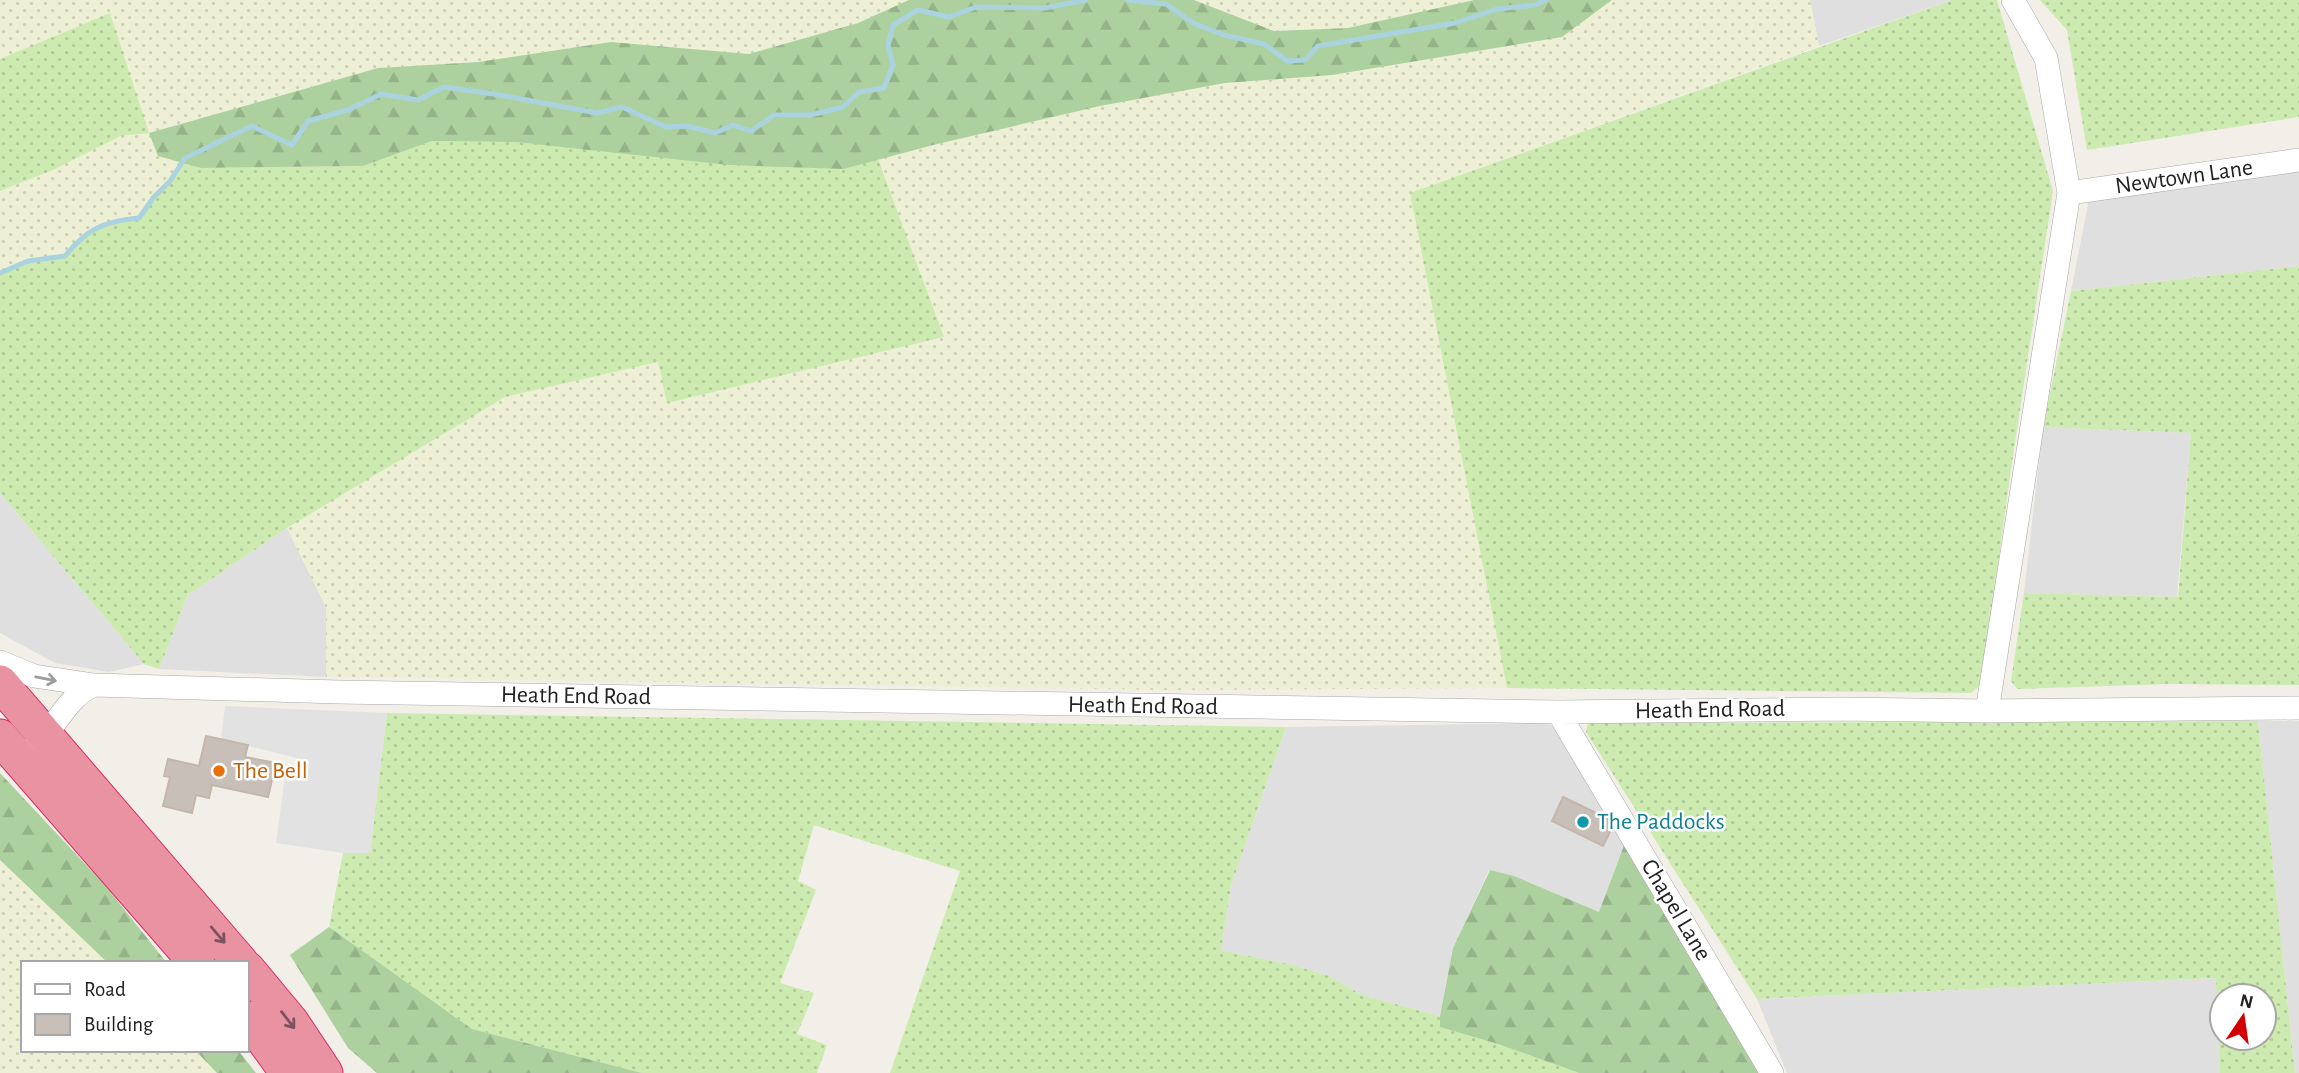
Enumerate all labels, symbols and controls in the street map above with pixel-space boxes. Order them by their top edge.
street label: Newtown Lane [2114,155,2254,199]
one-way arrow [34,672,57,686]
street label: Heath End Road [501,683,651,709]
street label: Heath End Road [1068,693,1218,719]
street label: Heath End Road [1635,697,1785,723]
place label: The Bell [233,759,308,783]
marker: The Bell [211,763,227,779]
place label: The Paddocks [1597,810,1725,834]
marker: The Paddocks [1575,814,1591,830]
street label: Chapel Lane [1636,855,1716,965]
one-way arrow [210,926,226,944]
legend [21,961,248,1052]
text: Road [84,979,126,1000]
north arrow [2208,982,2278,1052]
text: N [2238,991,2255,1013]
one-way arrow [280,1010,295,1028]
text: Building [84,1014,154,1035]

